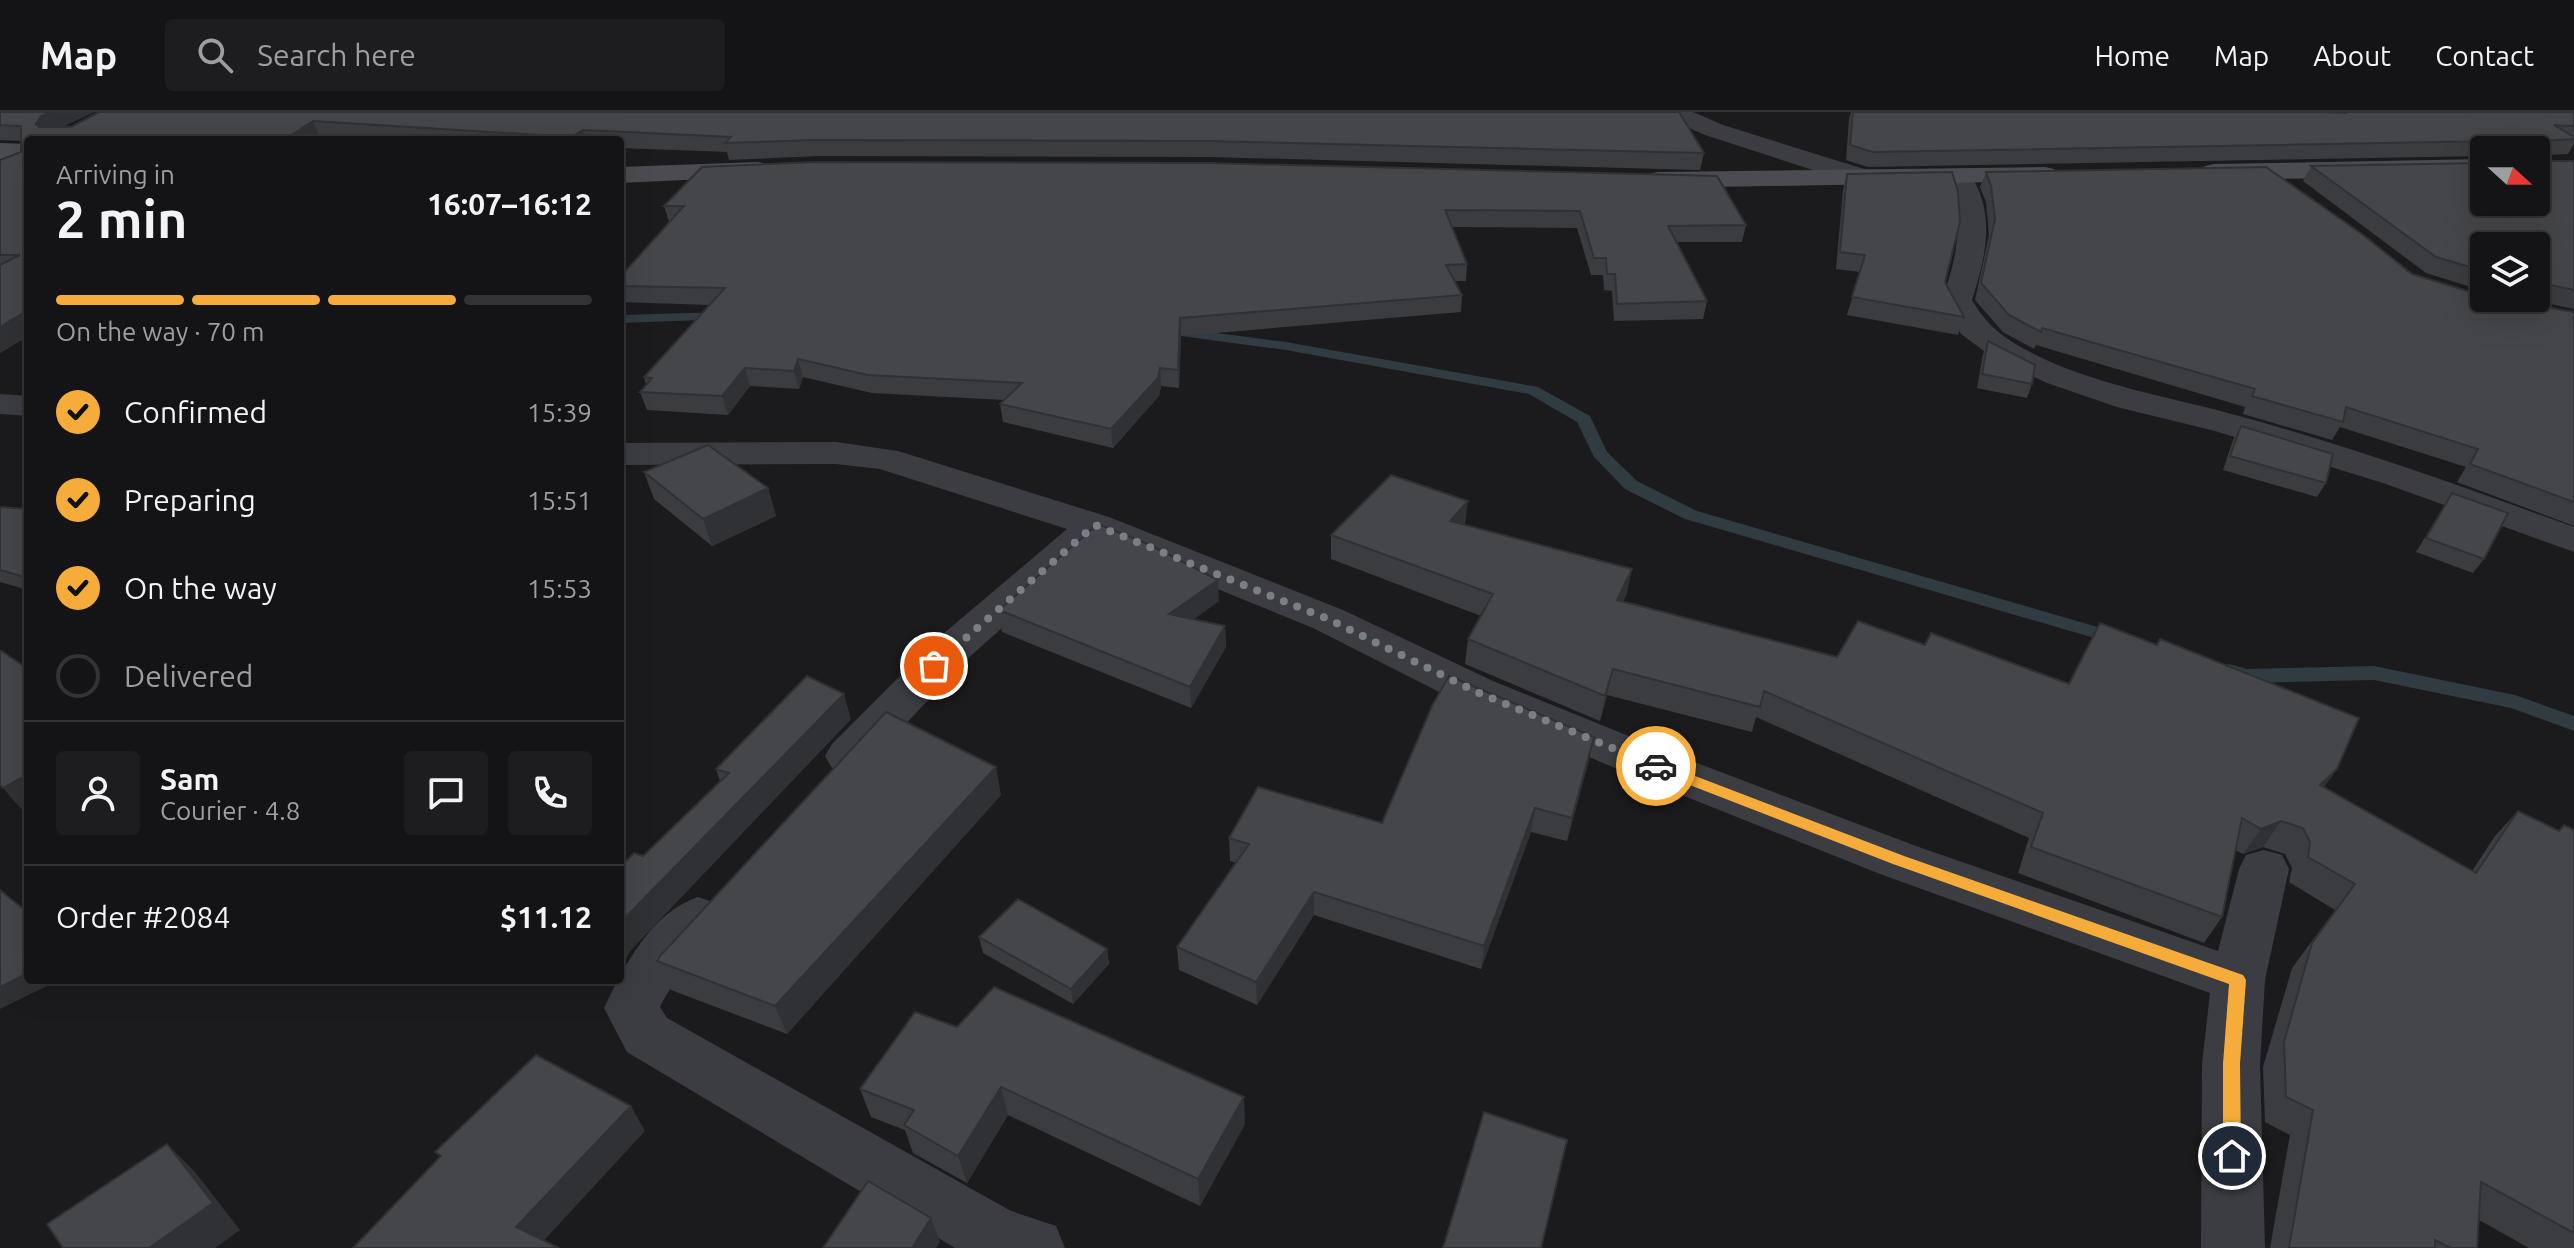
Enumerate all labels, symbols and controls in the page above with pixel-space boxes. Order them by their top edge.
search box [165,19,725,91]
icon: search [193,33,237,77]
text: Map [40,34,117,76]
text: Search here [257,38,416,72]
text: Home [2095,40,2170,71]
text: Map [2214,40,2269,71]
text: About [2313,40,2391,71]
text: Contact [2435,40,2534,71]
north arrow [2470,136,2550,216]
map controls [2470,136,2550,312]
text: Arriving in [56,160,175,189]
text: 16:07–16:12 [427,187,592,221]
text: 2 min [56,190,187,248]
button: layers [2470,232,2550,312]
text: On the way · 70 m [56,317,264,346]
icon: check [56,390,100,434]
text: Confirmed [124,395,267,429]
text: 15:39 [527,398,592,427]
icon: check [56,478,100,522]
text: Preparing [124,483,256,517]
text: 15:51 [527,486,592,515]
icon: check [56,566,100,610]
text: On the way [124,571,277,605]
text: 15:53 [527,574,592,603]
pin [900,632,968,700]
icon: bag [912,644,956,688]
text: Delivered [124,659,253,693]
courier [1616,726,1696,806]
icon: car [1634,744,1678,788]
button: person [56,751,140,835]
button: chat [404,751,488,835]
button: phone [508,751,592,835]
text: Sam [160,762,219,796]
text: Courier · 4.8 [160,796,300,825]
text: Order #2084 [56,900,230,934]
text: $11.12 [500,900,592,934]
pin [2198,1122,2266,1190]
icon: home [2210,1134,2254,1178]

